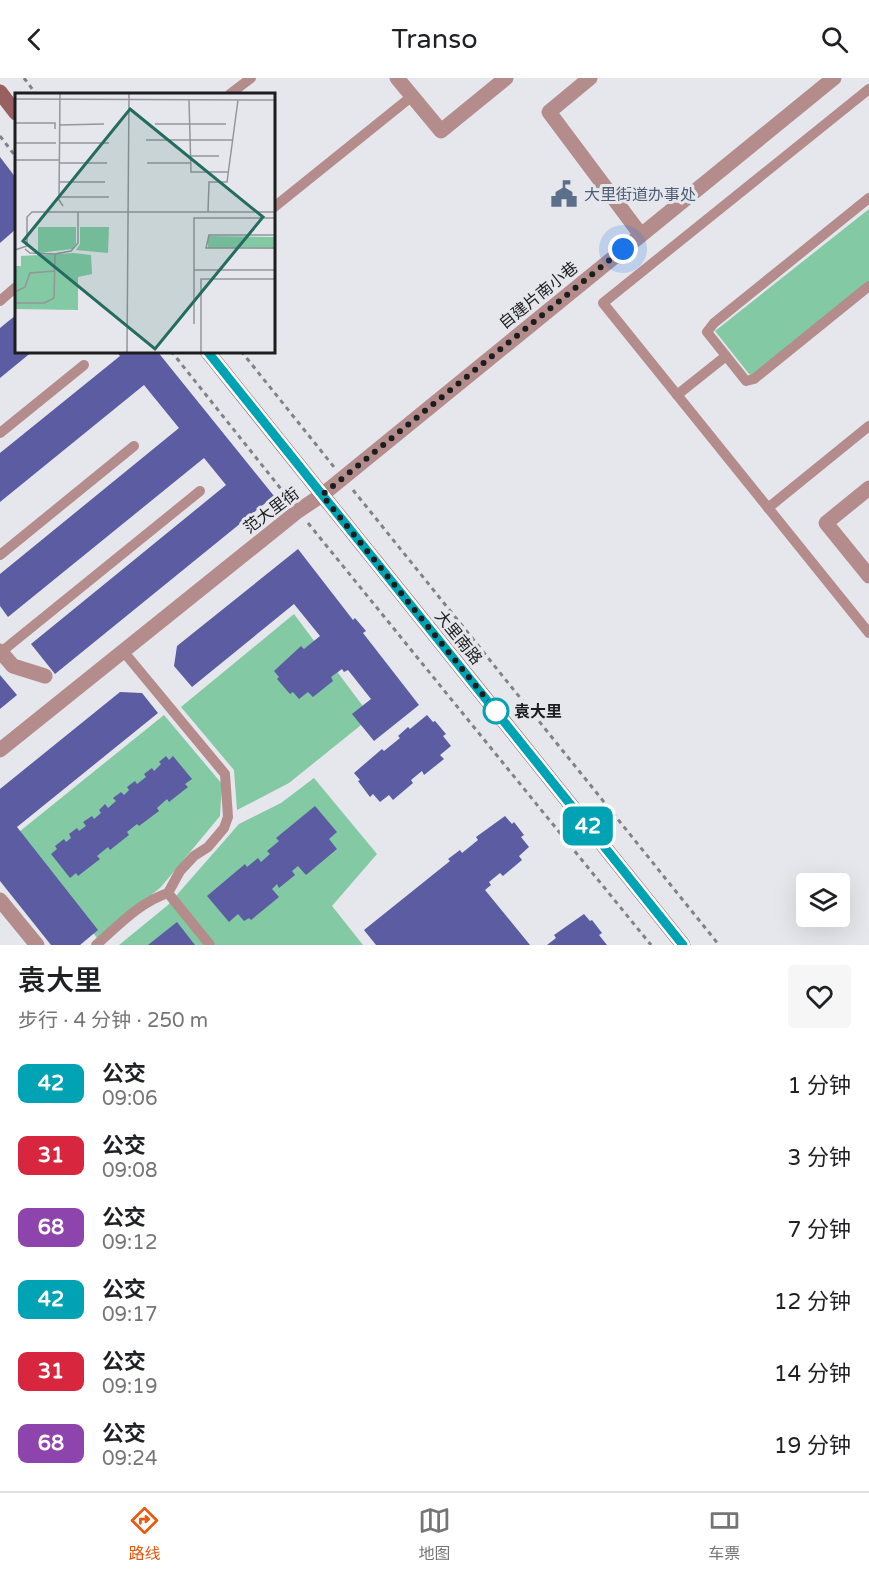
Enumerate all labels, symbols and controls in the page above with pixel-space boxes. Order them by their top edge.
icon: back [18,23,51,56]
text: Transo [391,23,478,56]
icon: search [818,23,851,56]
inset map [15,93,274,352]
public building icon: 大里街道办事处 [549,179,579,209]
place label: 大里街道办事处 [584,185,696,205]
your location [608,234,638,264]
street label: 自建片南小巷 [495,258,582,334]
street label: 范大里街 [240,484,303,538]
street label: 大里南路 [430,606,486,669]
marker: 袁大里 [483,698,509,724]
place label: 袁大里 [514,702,562,722]
line badge: 42 [561,806,615,846]
text: 42 [575,814,601,839]
map controls [796,873,850,927]
button: layers [796,873,850,927]
text: 袁大里 [18,964,102,998]
button: heart [788,965,851,1028]
text: 步行 · 4 分钟 · 250 m [18,1009,208,1033]
text: 公交 [102,1061,146,1087]
text: 42 [38,1071,64,1096]
text: 1 分钟 [787,1073,851,1099]
text: 09:06 [102,1087,157,1111]
text: 公交 [102,1133,146,1159]
text: 31 [38,1143,64,1168]
text: 3 分钟 [787,1145,851,1171]
text: 09:08 [102,1159,157,1183]
text: 公交 [102,1205,146,1231]
text: 68 [38,1215,64,1240]
text: 7 分钟 [787,1217,851,1243]
text: 09:12 [102,1231,157,1255]
text: 公交 [102,1277,146,1303]
text: 42 [38,1287,64,1312]
text: 12 分钟 [774,1289,851,1315]
text: 09:17 [102,1303,157,1327]
text: 公交 [102,1349,146,1375]
text: 31 [38,1359,64,1384]
text: 14 分钟 [774,1361,851,1387]
text: 09:19 [102,1375,157,1399]
text: 公交 [102,1421,146,1447]
text: 68 [38,1431,64,1456]
text: 19 分钟 [774,1433,851,1459]
text: 09:24 [102,1447,157,1471]
tab: 路线 [128,1504,161,1564]
tab: 地图 [418,1504,451,1564]
tab: 车票 [708,1504,741,1564]

